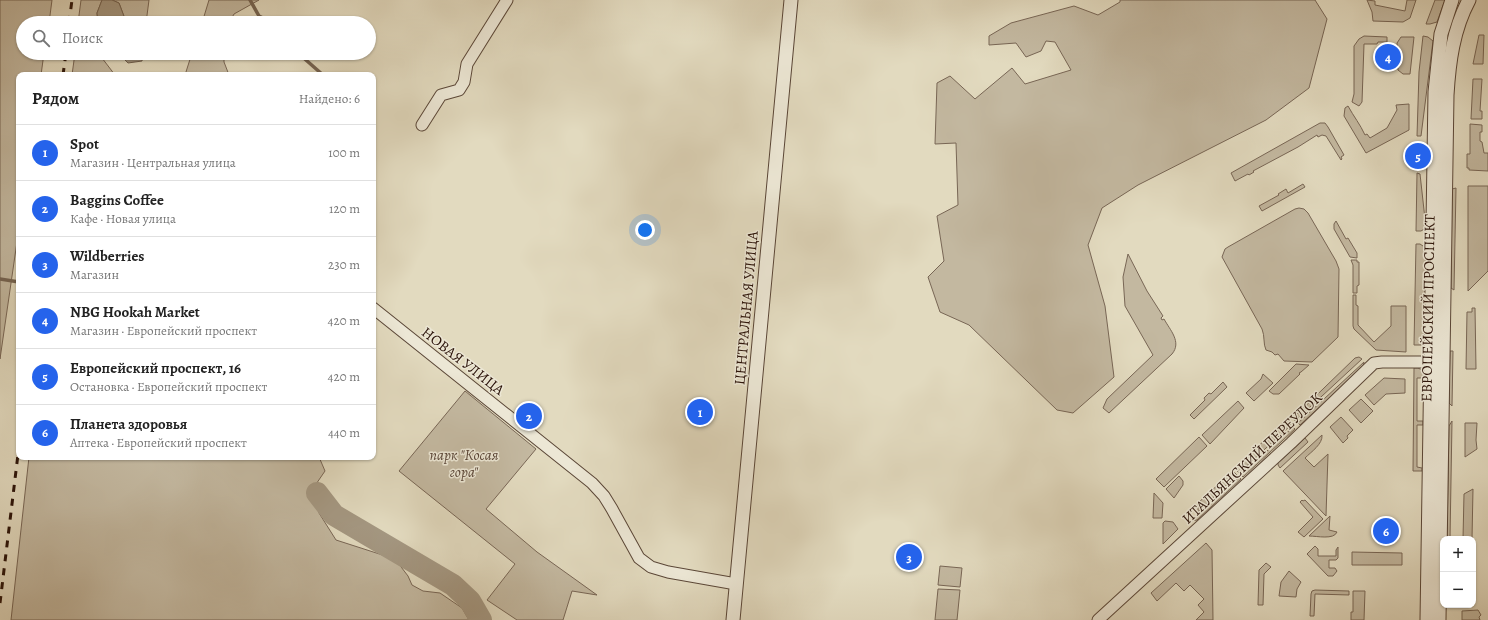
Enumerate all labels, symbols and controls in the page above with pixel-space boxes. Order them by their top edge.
search box [16,16,376,60]
icon: search [30,27,52,49]
text: Поиск [62,28,103,48]
pin: 4 [1375,42,1401,72]
text: Рядом [32,87,79,110]
text: Найдено: 6 [299,90,360,107]
text: Spot [70,134,99,154]
pin: 5 [1405,141,1431,171]
text: 1 [43,144,47,161]
text: 100 m [328,144,360,161]
text: Магазин · Центральная улица [70,154,236,171]
text: Baggins Coffee [70,190,164,210]
text: 2 [42,200,48,217]
text: 120 m [329,200,360,217]
text: Кафе · Новая улица [70,210,176,227]
street label: ЕВРОПЕЙСКИЙ ПРОСПЕКТ [1416,213,1440,402]
your location [635,220,655,240]
street label: ЦЕНТРАЛЬНАЯ УЛИЦА [729,230,763,386]
text: Wildberries [70,246,144,266]
text: 3 [42,256,48,273]
text: 230 m [328,256,360,273]
text: Магазин [70,266,119,283]
text: NBG Hookah Market [70,302,200,322]
text: 4 [42,312,48,329]
text: 420 m [328,312,360,329]
text: Магазин · Европейский проспект [70,322,257,339]
street label: НОВАЯ УЛИЦА [417,322,509,400]
text: Европейский проспект, 16 [70,358,241,378]
text: 5 [42,368,48,385]
text: 420 m [328,368,360,385]
text: Остановка · Европейский проспект [70,378,267,395]
street label: ИТАЛЬЯНСКИЙ ПЕРЕУЛОК [1178,387,1327,528]
pin: 1 [687,397,713,427]
pin: 2 [516,401,542,431]
text: Планета здоровья [70,414,187,434]
text: 6 [42,424,48,441]
text: 440 m [328,424,360,441]
text: Аптека · Европейский проспект [70,434,247,451]
park label: парк "Косая гора" [429,445,499,482]
pin: 6 [1373,516,1399,546]
map controls [1440,536,1476,608]
button: + [1440,536,1476,572]
pin: 3 [896,542,922,572]
button: − [1440,572,1476,608]

